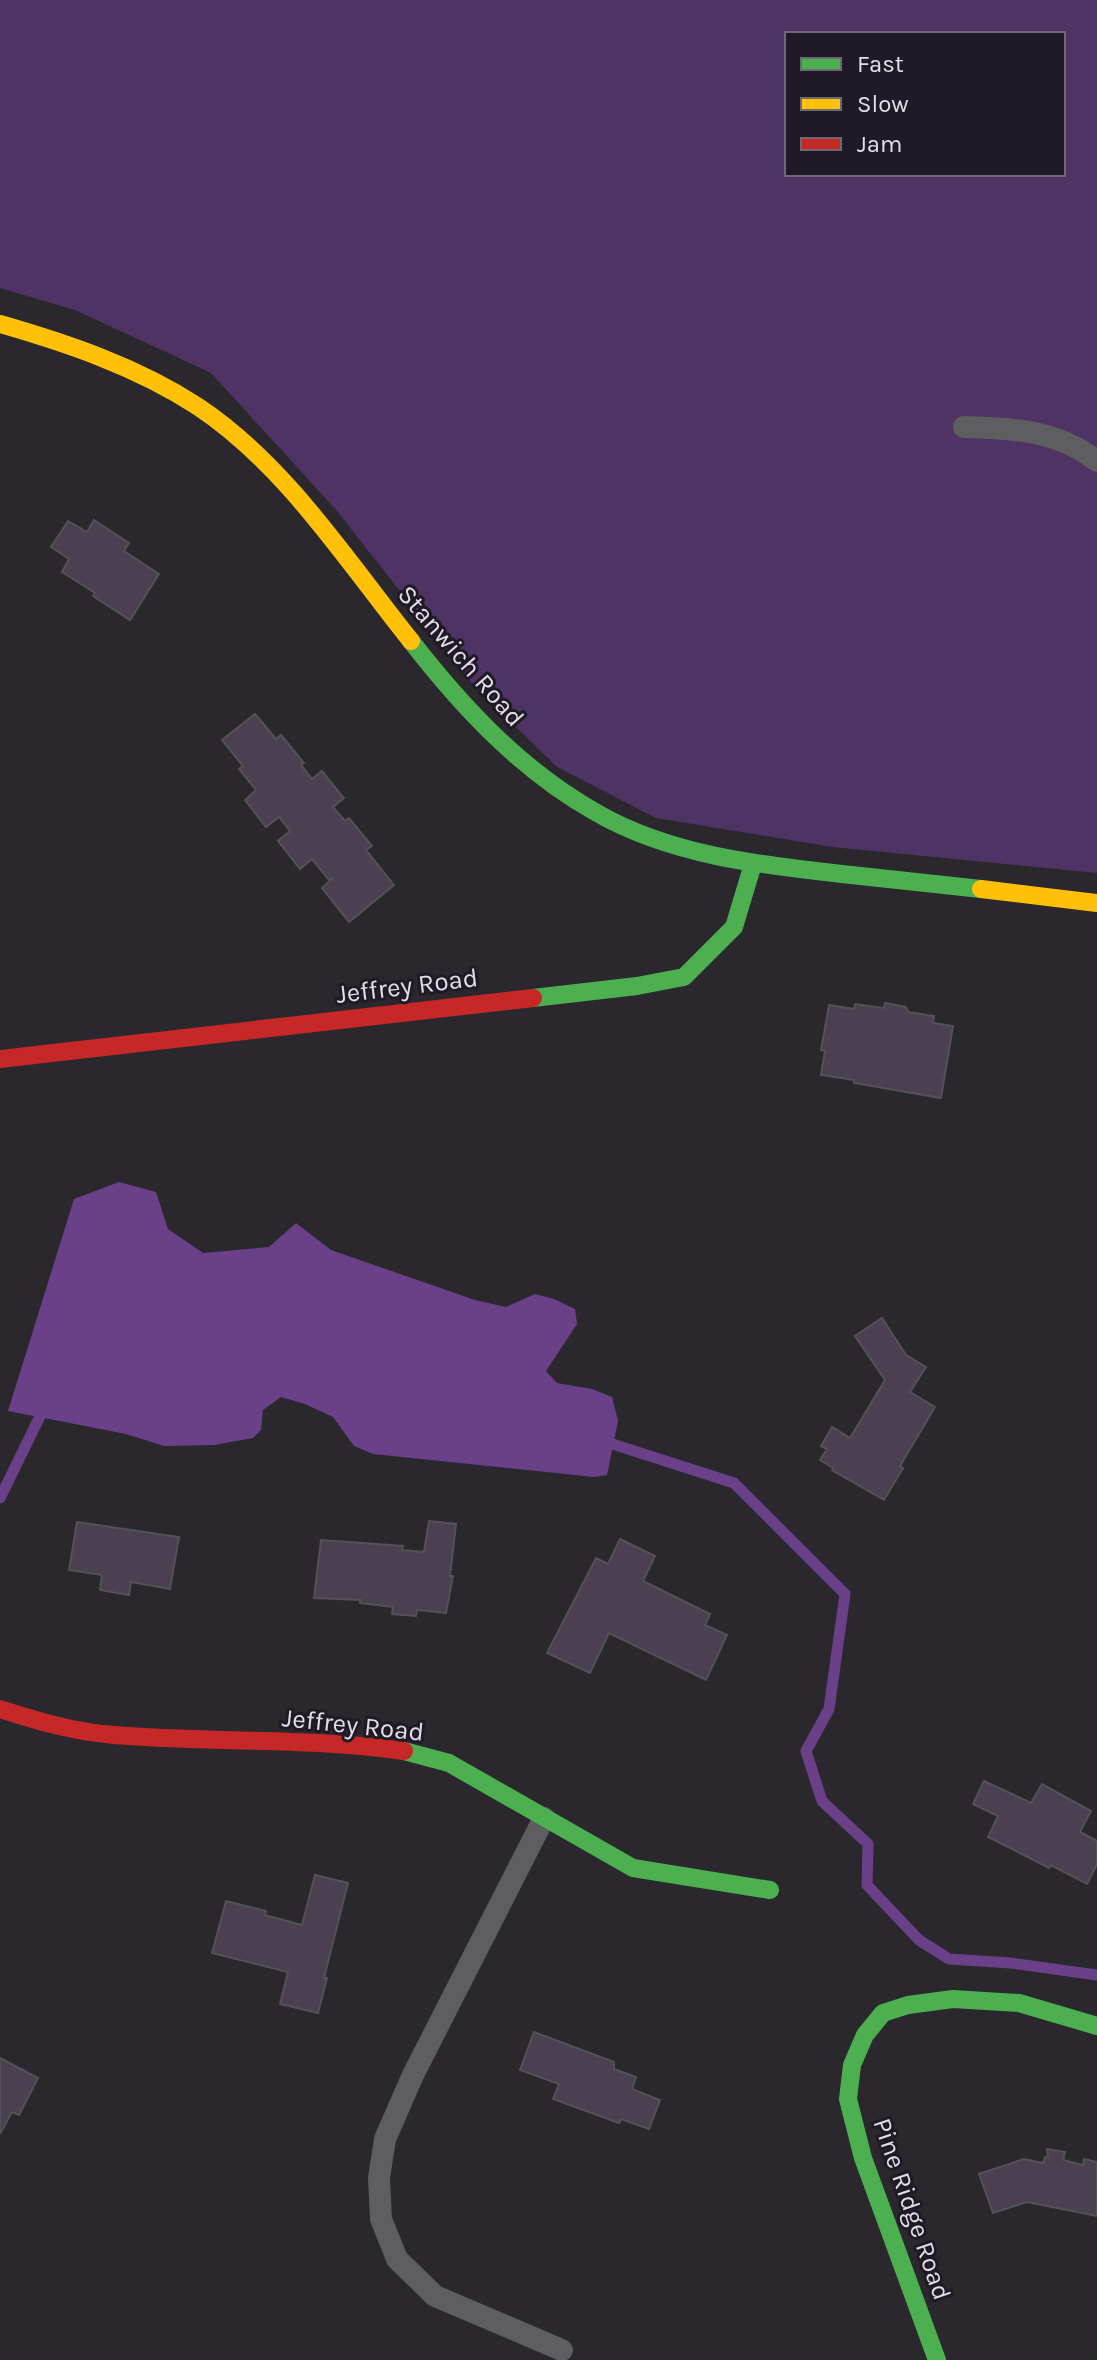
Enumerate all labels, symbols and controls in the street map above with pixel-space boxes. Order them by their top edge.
legend [785,32,1065,176]
text: Fast [857,50,904,78]
text: Slow [857,90,909,118]
text: Jam [857,130,902,158]
street label: Stanwich Road [391,579,531,733]
street label: Jeffrey Road [334,962,480,1010]
street label: Jeffrey Road [280,1702,426,1748]
street label: Pine Ridge Road [866,2114,958,2304]

